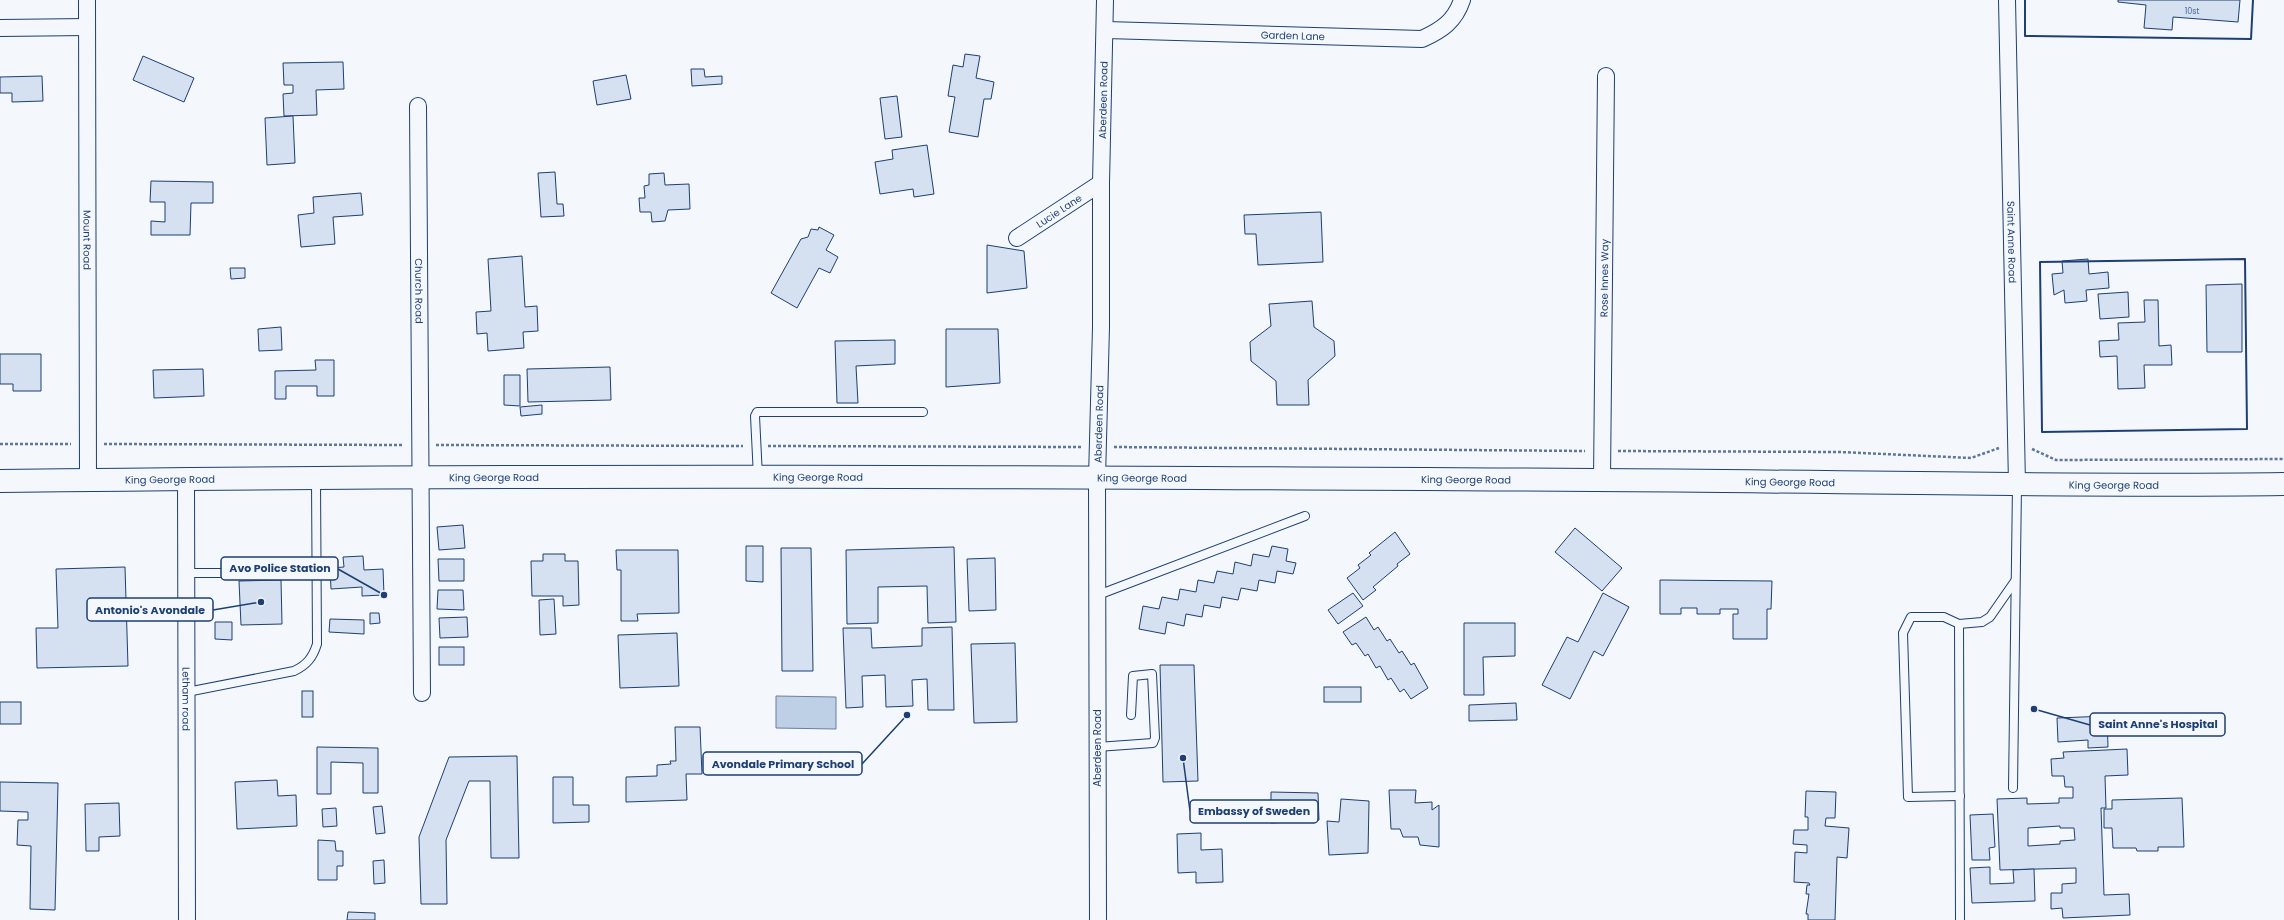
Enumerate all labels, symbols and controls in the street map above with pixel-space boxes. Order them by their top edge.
house number: 10st [2185,6,2199,17]
street label: Garden Lane [1261,27,1325,44]
street label: Aberdeen Road [1094,61,1111,139]
street label: Lucie Lane [1033,190,1085,231]
street label: Saint Anne Road [2004,201,2020,283]
street label: Mount Road [80,210,95,270]
street label: Rose Innes Way [1596,238,1612,317]
street label: Church Road [412,258,427,324]
street label: Aberdeen Road [1090,385,1107,463]
street label: King George Road [449,469,539,485]
street label: King George Road [773,469,863,484]
street label: King George Road [1097,470,1187,485]
street label: King George Road [125,471,215,487]
street label: King George Road [1421,472,1511,487]
street label: King George Road [1745,474,1835,490]
street label: King George Road [2069,477,2159,492]
callout: Avo Police Station [221,557,338,580]
text: Avo Police Station [229,560,331,576]
callout: Antonio's Avondale [87,598,213,621]
text: Antonio's Avondale [95,602,205,618]
street label: Letham road [179,667,194,731]
street label: Aberdeen Road [1090,709,1105,787]
callout: Saint Anne's Hospital [2090,713,2225,736]
text: Saint Anne's Hospital [2098,716,2218,732]
callout: Avondale Primary School [703,752,862,775]
text: Avondale Primary School [712,756,854,772]
callout: Embassy of Sweden [1190,800,1318,823]
text: Embassy of Sweden [1198,803,1310,819]

